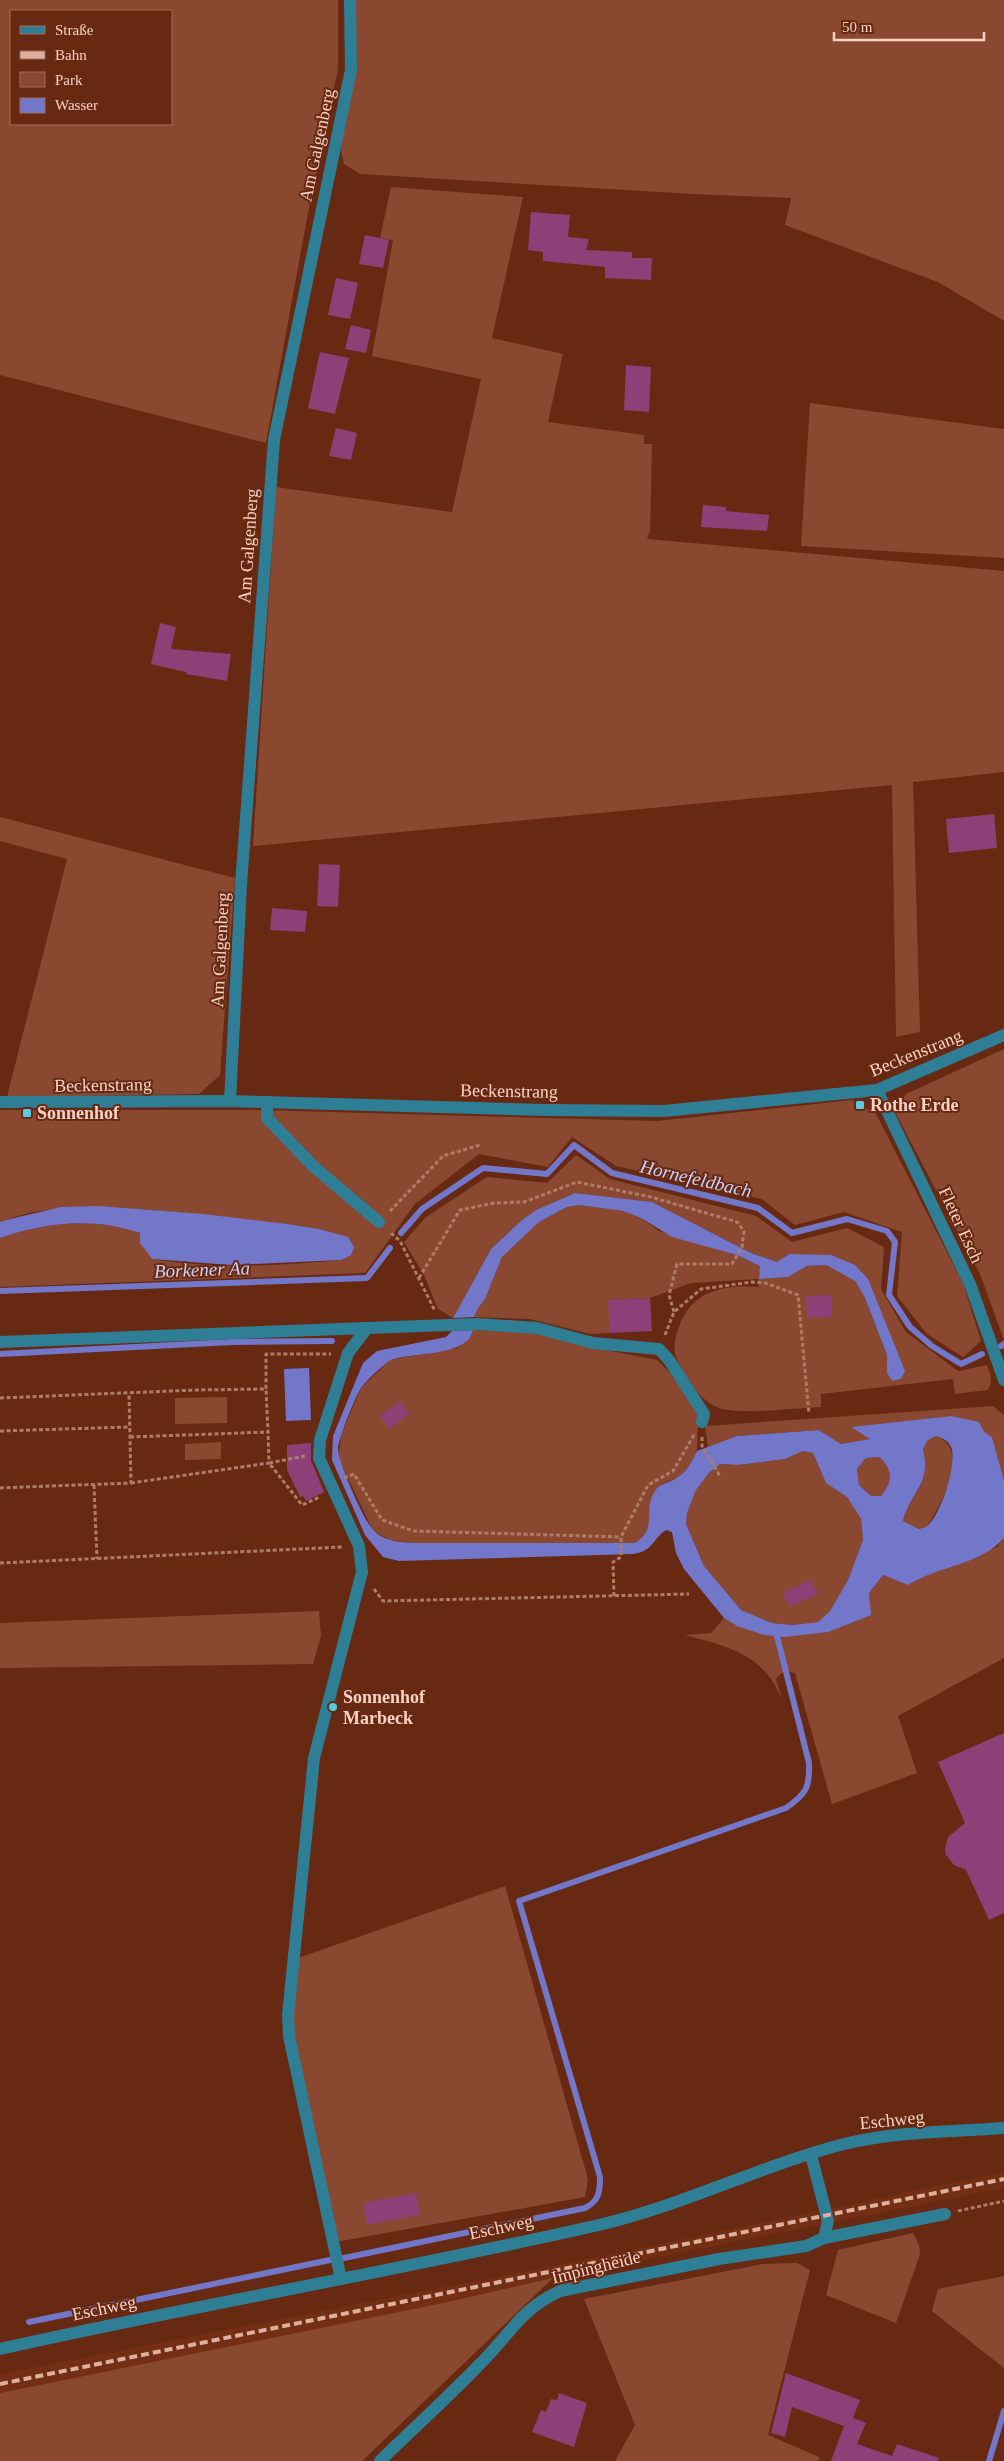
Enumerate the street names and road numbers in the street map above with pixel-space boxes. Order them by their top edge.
street label: Am Galgenberg [295,87,339,203]
street label: Am Galgenberg [234,488,262,604]
street label: Am Galgenberg [207,892,233,1008]
street label: Beckenstrang [867,1025,965,1081]
street label: Beckenstrang [54,1074,152,1096]
street label: Beckenstrang [460,1080,558,1102]
street label: Fleter Esch [935,1184,987,1266]
street label: Eschweg [859,2107,925,2133]
street label: Eschweg [467,2210,535,2244]
street label: Impingheide [549,2246,643,2288]
street label: Eschweg [70,2291,138,2325]

